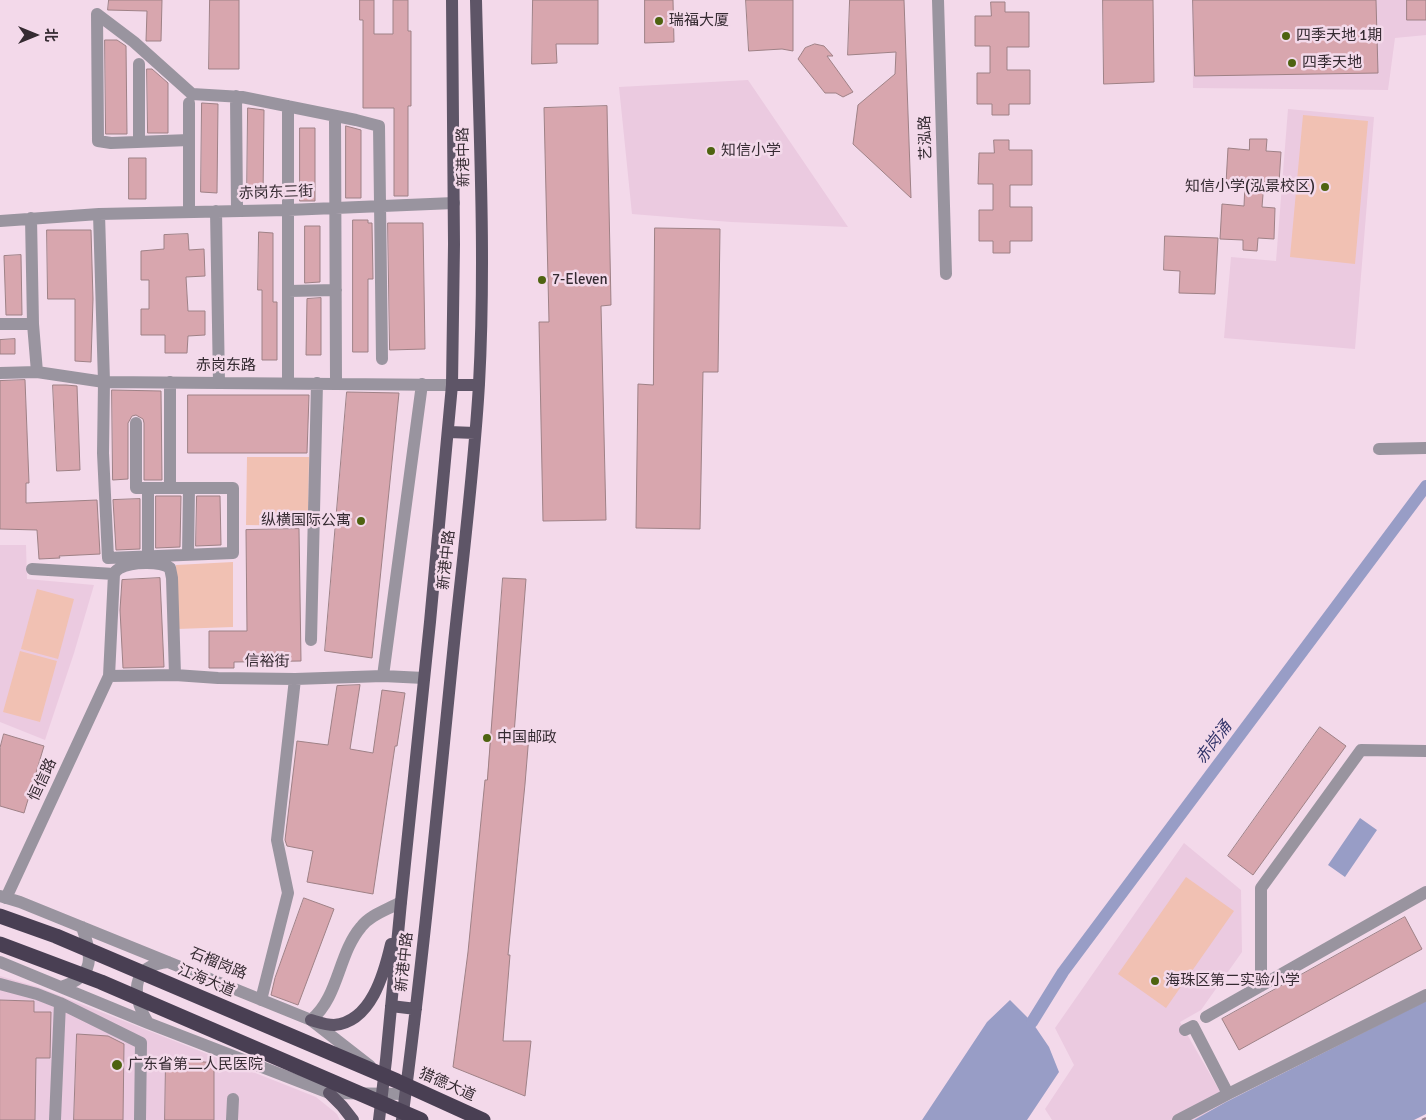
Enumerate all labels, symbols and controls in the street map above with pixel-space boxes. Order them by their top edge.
north arrow [10,10,60,60]
place label: 瑞福大厦 [669,12,729,30]
marker: 瑞福大厦 [653,15,665,27]
place label: 四季天地 1期 [1296,27,1382,45]
text: 北 [42,28,59,42]
marker: 四季天地 1期 [1280,30,1292,42]
place label: 四季天地 [1302,54,1362,72]
marker: 四季天地 [1286,57,1298,69]
street label: 艺泓路 [916,115,936,161]
street label: 新港中路 [454,127,474,187]
place label: 知信小学 [721,142,781,160]
marker: 知信小学 [705,145,717,157]
place label: 知信小学(泓景校区) [1185,178,1315,196]
marker: 知信小学(泓景校区) [1319,181,1331,193]
street label: 赤岗东三街 [238,183,314,203]
place label: 7-Eleven [552,271,608,289]
marker: 7-Eleven [536,274,548,286]
street label: 赤岗东路 [196,357,256,375]
place label: 纵横国际公寓 [261,512,351,530]
marker: 纵横国际公寓 [355,515,367,527]
street label: 新港中路 [435,529,459,591]
street label: 信裕街 [244,653,290,671]
water label: 赤岗涌 [1192,718,1236,768]
place label: 中国邮政 [497,729,557,747]
marker: 中国邮政 [481,732,493,744]
street label: 恒信路 [25,756,61,804]
street label: 新港中路 [393,931,417,993]
street label: 石榴岗路 [187,944,249,984]
street label: 江海大道 [175,961,237,1001]
place label: 海珠区第二实验小学 [1165,972,1300,990]
marker: 海珠区第二实验小学 [1149,975,1161,987]
place label: 广东省第二人民医院 [128,1056,263,1074]
marker: 广东省第二人民医院 [110,1058,124,1072]
street label: 猎德大道 [416,1065,478,1105]

